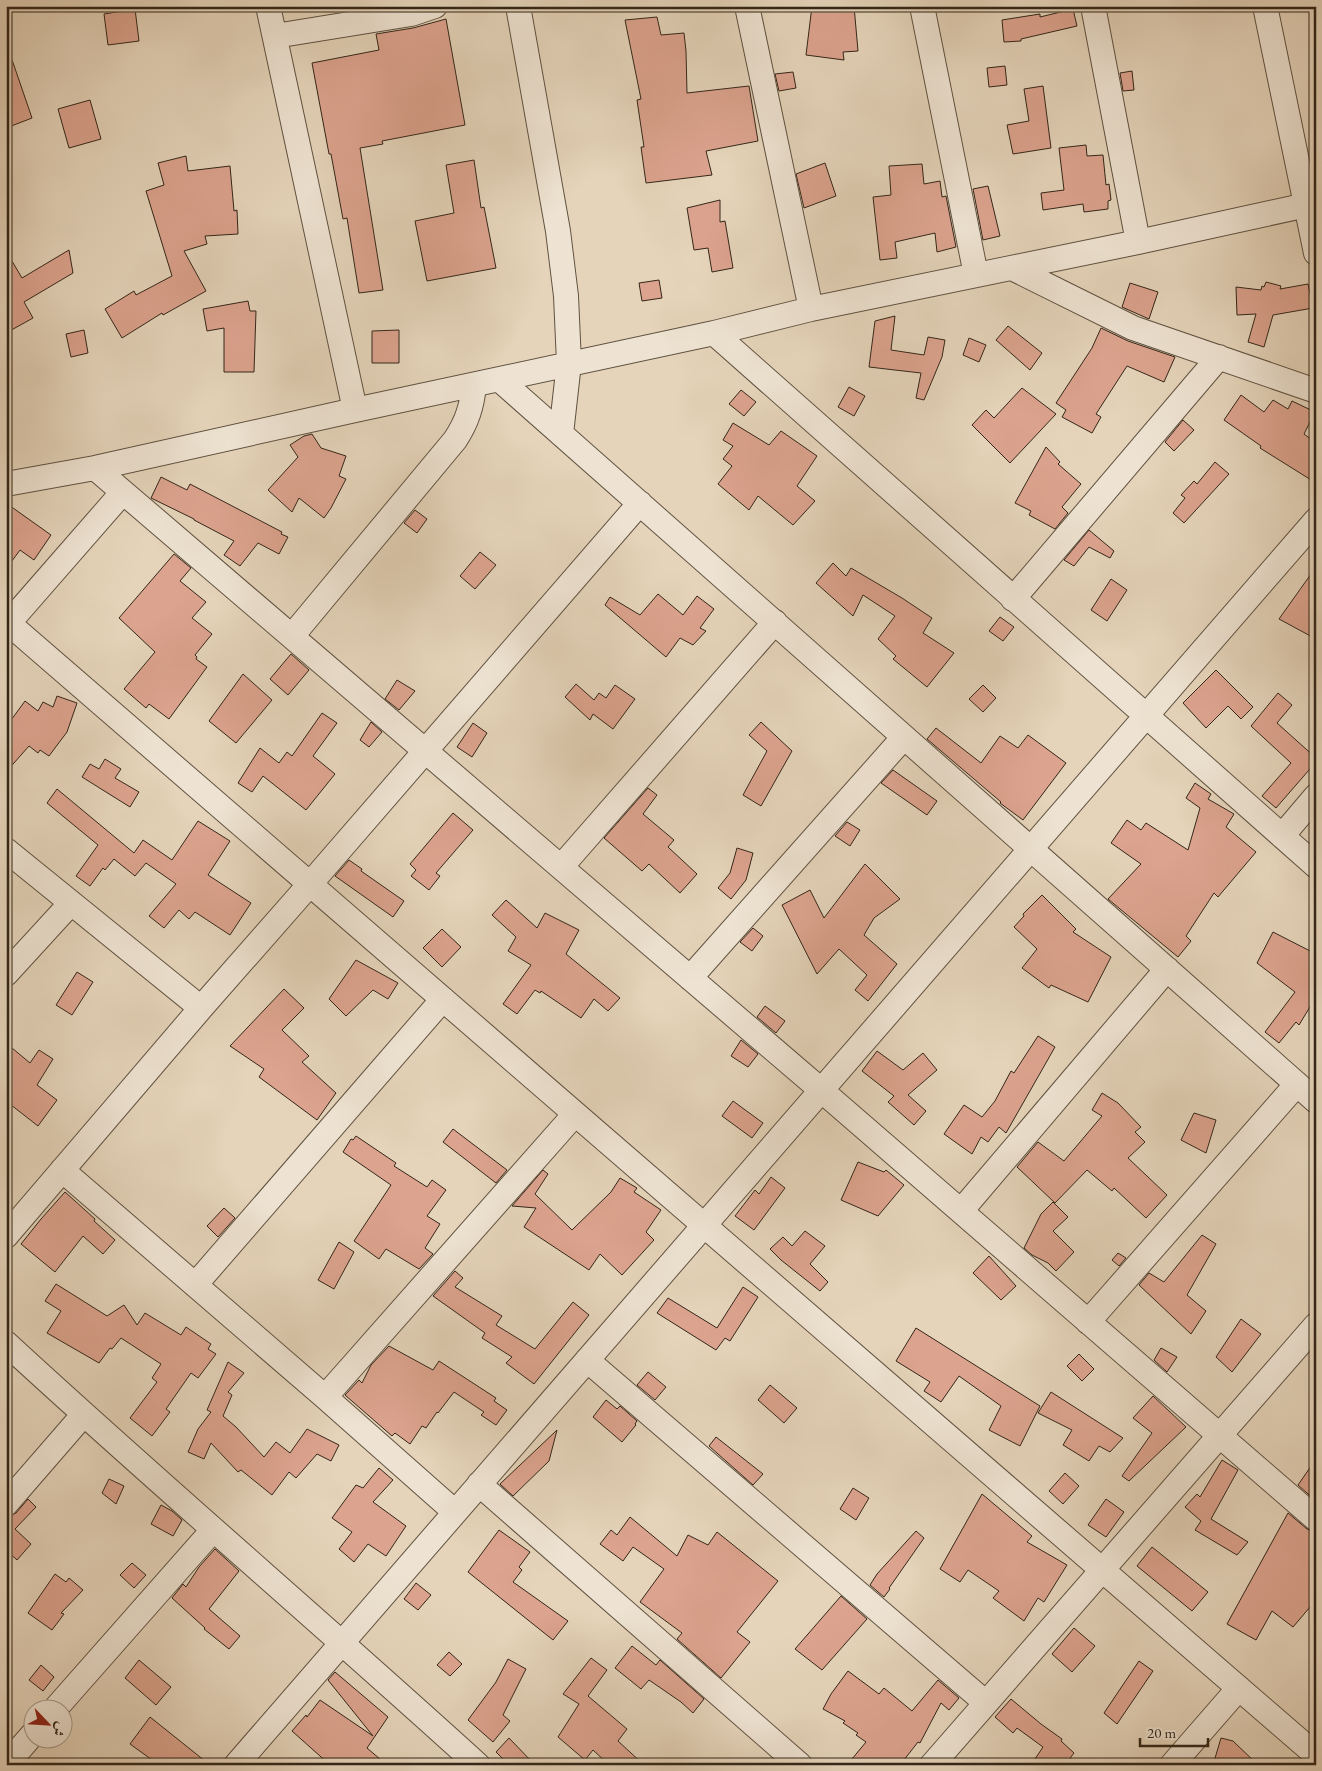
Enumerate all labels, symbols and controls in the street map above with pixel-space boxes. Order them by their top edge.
north arrow [22,1698,72,1748]
scale bar [1140,1716,1207,1748]
text: ش [49,1719,71,1740]
text: 20 m [1147,1723,1176,1742]

